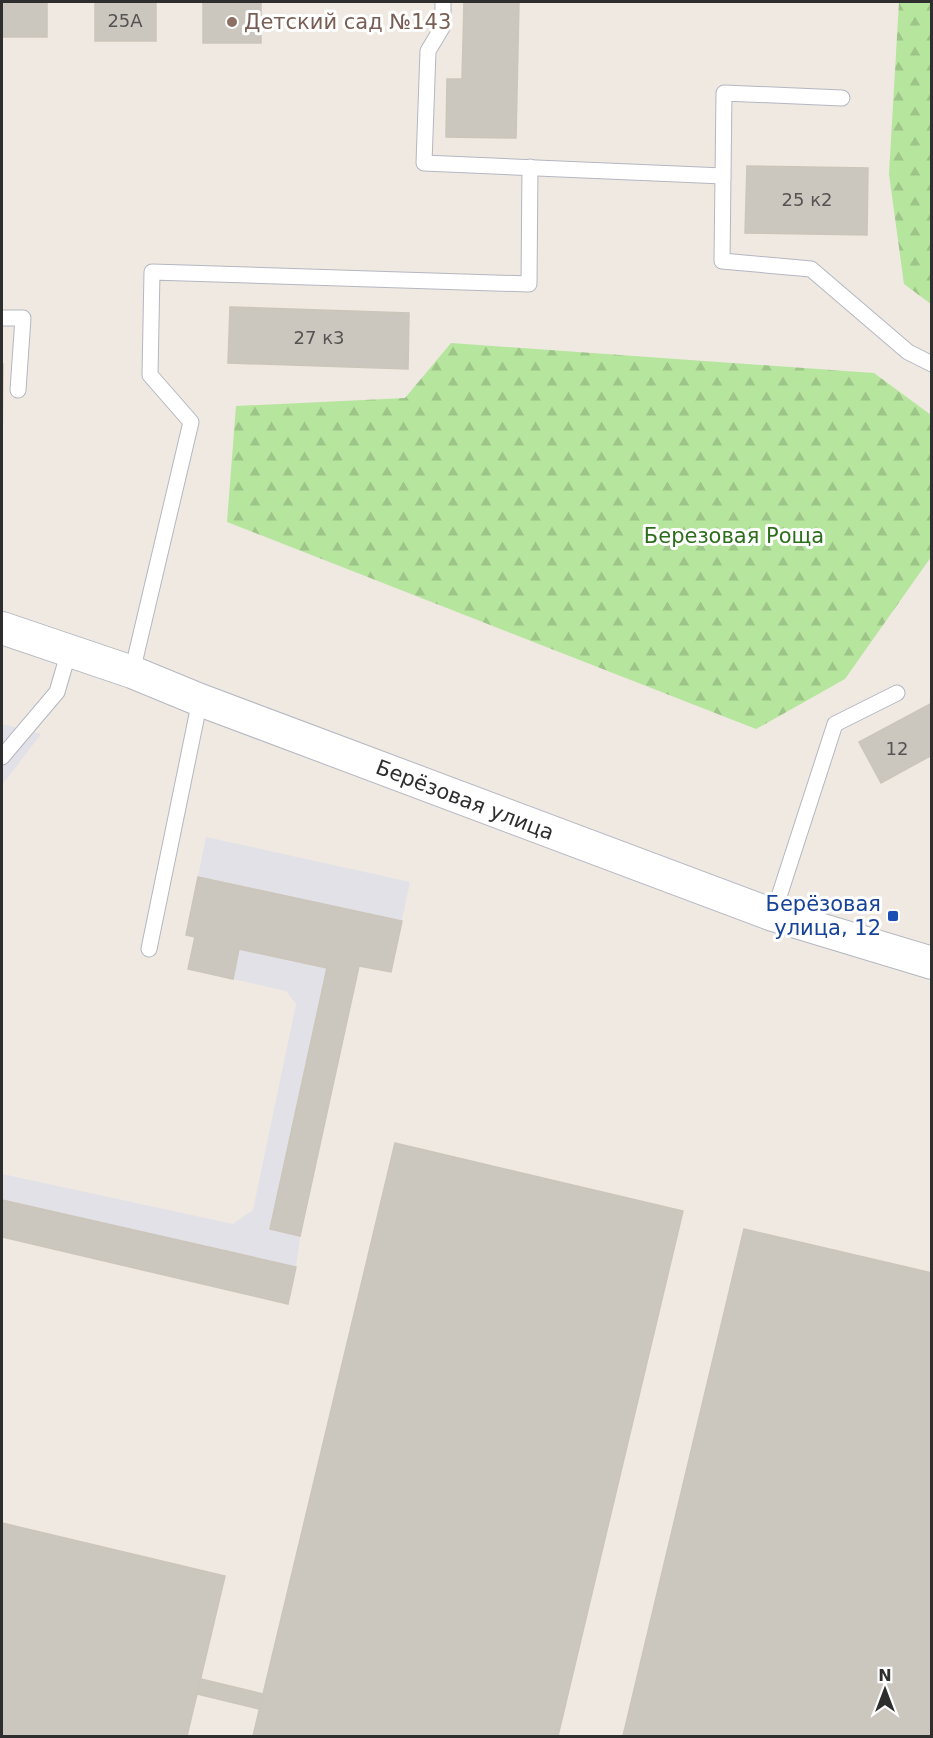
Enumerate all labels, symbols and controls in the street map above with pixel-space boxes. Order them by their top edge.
house number: 25А [107,10,143,31]
place label: Детский сад №143 [244,10,451,34]
marker: Детский сад №143 [225,15,239,29]
house number: 25 к2 [782,189,832,210]
house number: 27 к3 [294,327,344,348]
park label: Березовая Роща [644,524,824,548]
house number: 12 [886,738,908,759]
street label: Берёзовая улица [373,755,557,845]
place label: Берёзовая улица, 12 [766,892,881,940]
marker: Берёзовая улица, 12 [886,909,900,923]
north arrow [855,1660,915,1720]
text: N [878,1666,892,1685]

